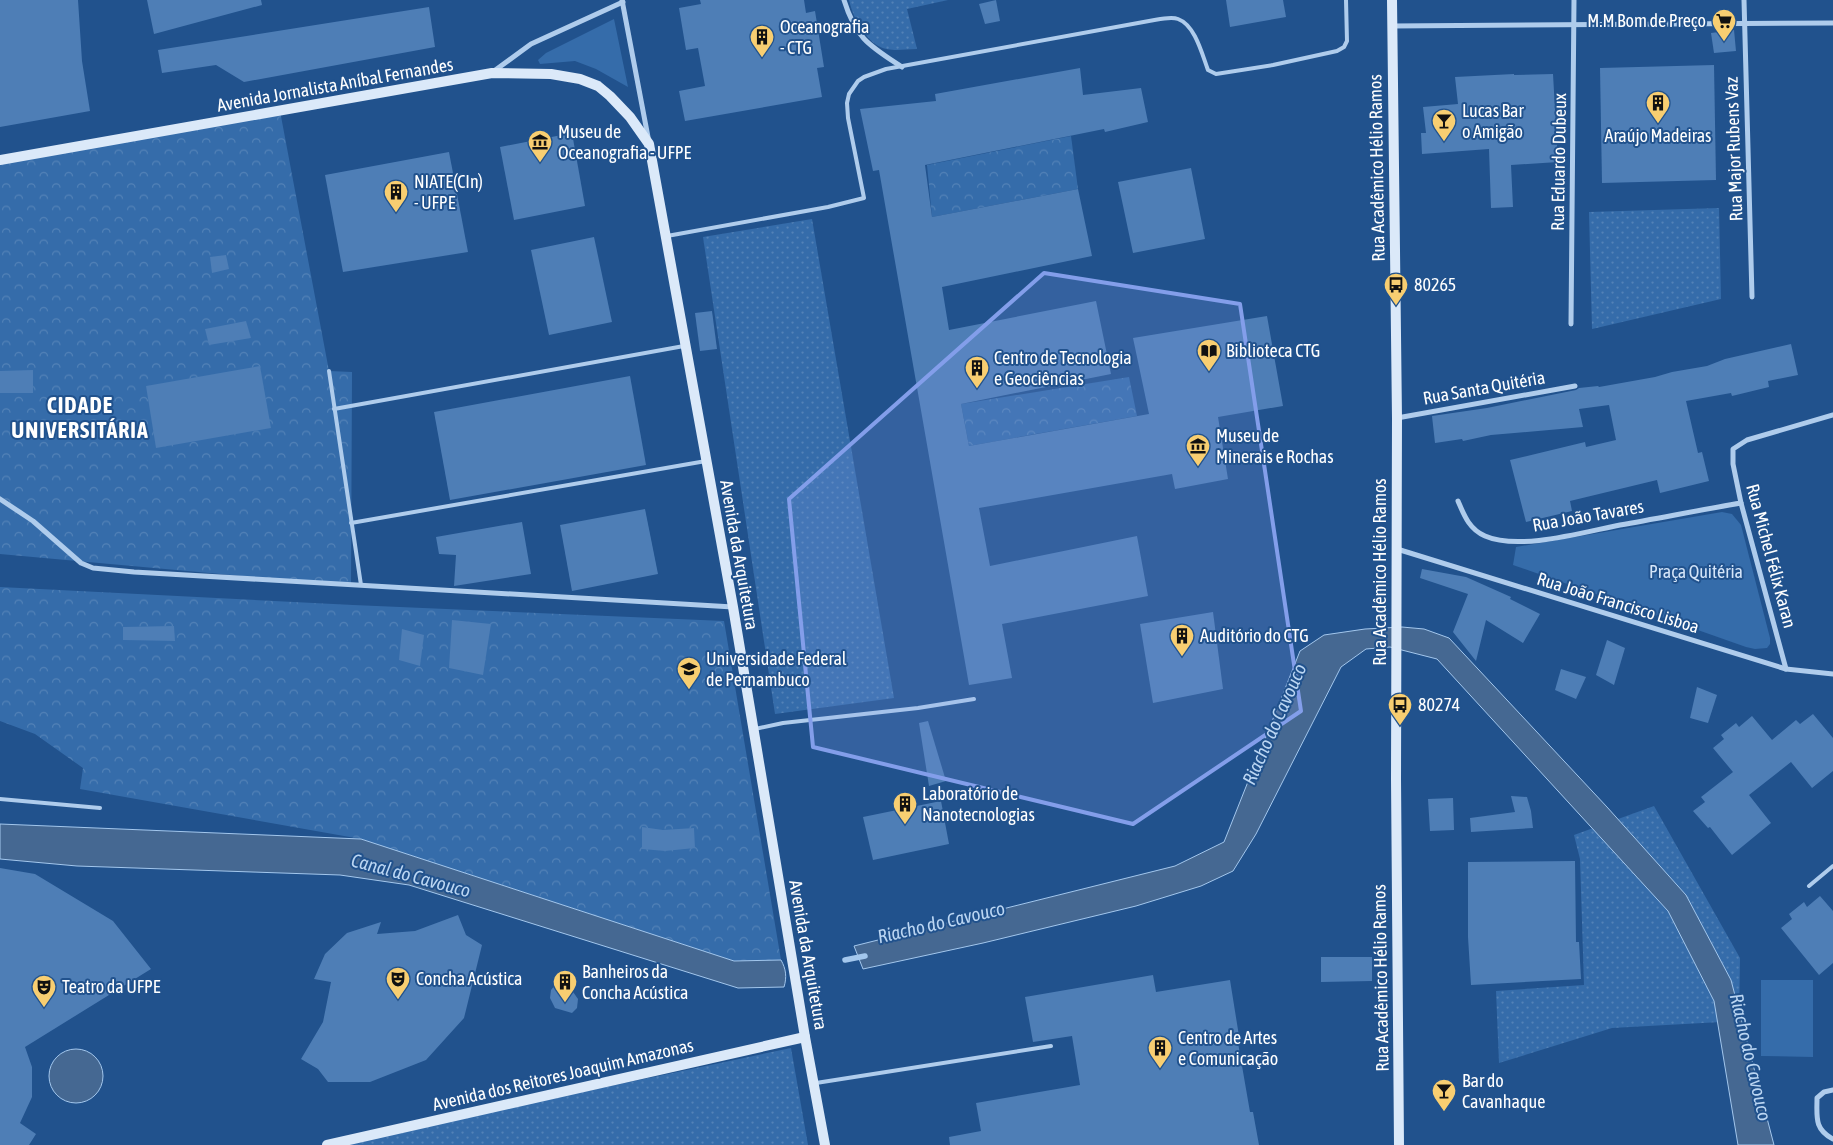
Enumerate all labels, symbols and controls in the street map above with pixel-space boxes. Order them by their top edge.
supermarket icon: M.M Bom de Preço [1711,8,1737,42]
place label: M.M Bom de Preço [1587,10,1706,31]
place label: Oceanografia - CTG [780,16,869,58]
building icon: Oceanografia - CTG [749,24,775,58]
street label: Avenida Jornalista Aníbal Fernandes [215,53,455,116]
street label: Rua Acadêmico Hélio Ramos [1364,74,1389,262]
street label: Rua Major Rubens Vaz [1720,76,1747,222]
building icon: Araújo Madeiras [1645,90,1671,124]
street label: Rua Eduardo Dubeux [1547,93,1570,231]
place label: Lucas Bar o Amigão [1462,100,1524,142]
bar icon: Lucas Bar o Amigão [1431,108,1457,142]
place label: Museu de Oceanografia - UFPE [558,121,692,163]
place label: Araújo Madeiras [1605,125,1711,146]
museum icon: Museu de Oceanografia - UFPE [527,129,553,163]
place label: NIATE(CIn) - UFPE [414,171,483,213]
building icon: NIATE(CIn) - UFPE [383,179,409,213]
bus stop icon: 80265 [1383,272,1409,306]
place label: 80265 [1414,274,1456,295]
library icon: Biblioteca CTG [1196,338,1222,372]
place label: Biblioteca CTG [1226,340,1320,361]
place label: Centro de Tecnologia e Geociências [994,347,1132,389]
building icon: Centro de Tecnologia e Geociências [964,355,990,389]
street label: Rua Santa Quitéria [1421,366,1547,409]
district label: CIDADE UNIVERSITÁRIA [11,392,149,443]
place label: Museu de Minerais e Rochas [1216,425,1334,467]
museum icon: Museu de Minerais e Rochas [1185,433,1211,467]
street label: Avenida da Arquitetura [716,478,763,631]
street label: Rua Acadêmico Hélio Ramos [1369,478,1390,666]
street label: Rua Michel Félix Karan [1742,482,1801,630]
street label: Rua João Tavares [1531,495,1645,536]
park label: Praça Quitéria [1649,561,1743,582]
street label: Rua João Francisco Lisboa [1534,568,1702,637]
building icon: Auditório do CTG [1169,623,1195,657]
place label: Auditório do CTG [1200,625,1309,646]
place label: Universidade Federal de Pernambuco [706,648,847,690]
school or university icon: Universidade Federal de Pernambuco [676,656,702,690]
water label: Riacho do Cavouco [1237,660,1311,788]
bus stop icon: 80274 [1387,692,1413,726]
place label: 80274 [1418,694,1460,715]
place label: Laboratório de Nanotecnologias [922,783,1035,825]
building icon: Laboratório de Nanotecnologias [892,791,918,825]
water label: Canal do Cavouco [349,848,473,902]
street label: Avenida da Arquitetura [785,878,832,1031]
street label: Rua Acadêmico Hélio Ramos [1368,884,1393,1072]
water label: Riacho do Cavouco [875,897,1007,947]
place label: Banheiros da Concha Acústica [582,961,688,1003]
theatre icon: Concha Acústica [385,966,411,1000]
place label: Concha Acústica [416,968,522,989]
building icon: Banheiros da Concha Acústica [552,969,578,1003]
theatre icon: Teatro da UFPE [31,974,57,1008]
place label: Teatro da UFPE [62,976,161,997]
water label: Riacho do Cavouco [1726,991,1776,1123]
place label: Centro de Artes e Comunicação [1178,1027,1278,1069]
street label: Avenida dos Reitores Joaquim Amazonas [430,1034,695,1115]
building icon: Centro de Artes e Comunicação [1147,1035,1173,1069]
place label: Bar do Cavanhaque [1462,1070,1545,1112]
bar icon: Bar do Cavanhaque [1431,1078,1457,1112]

